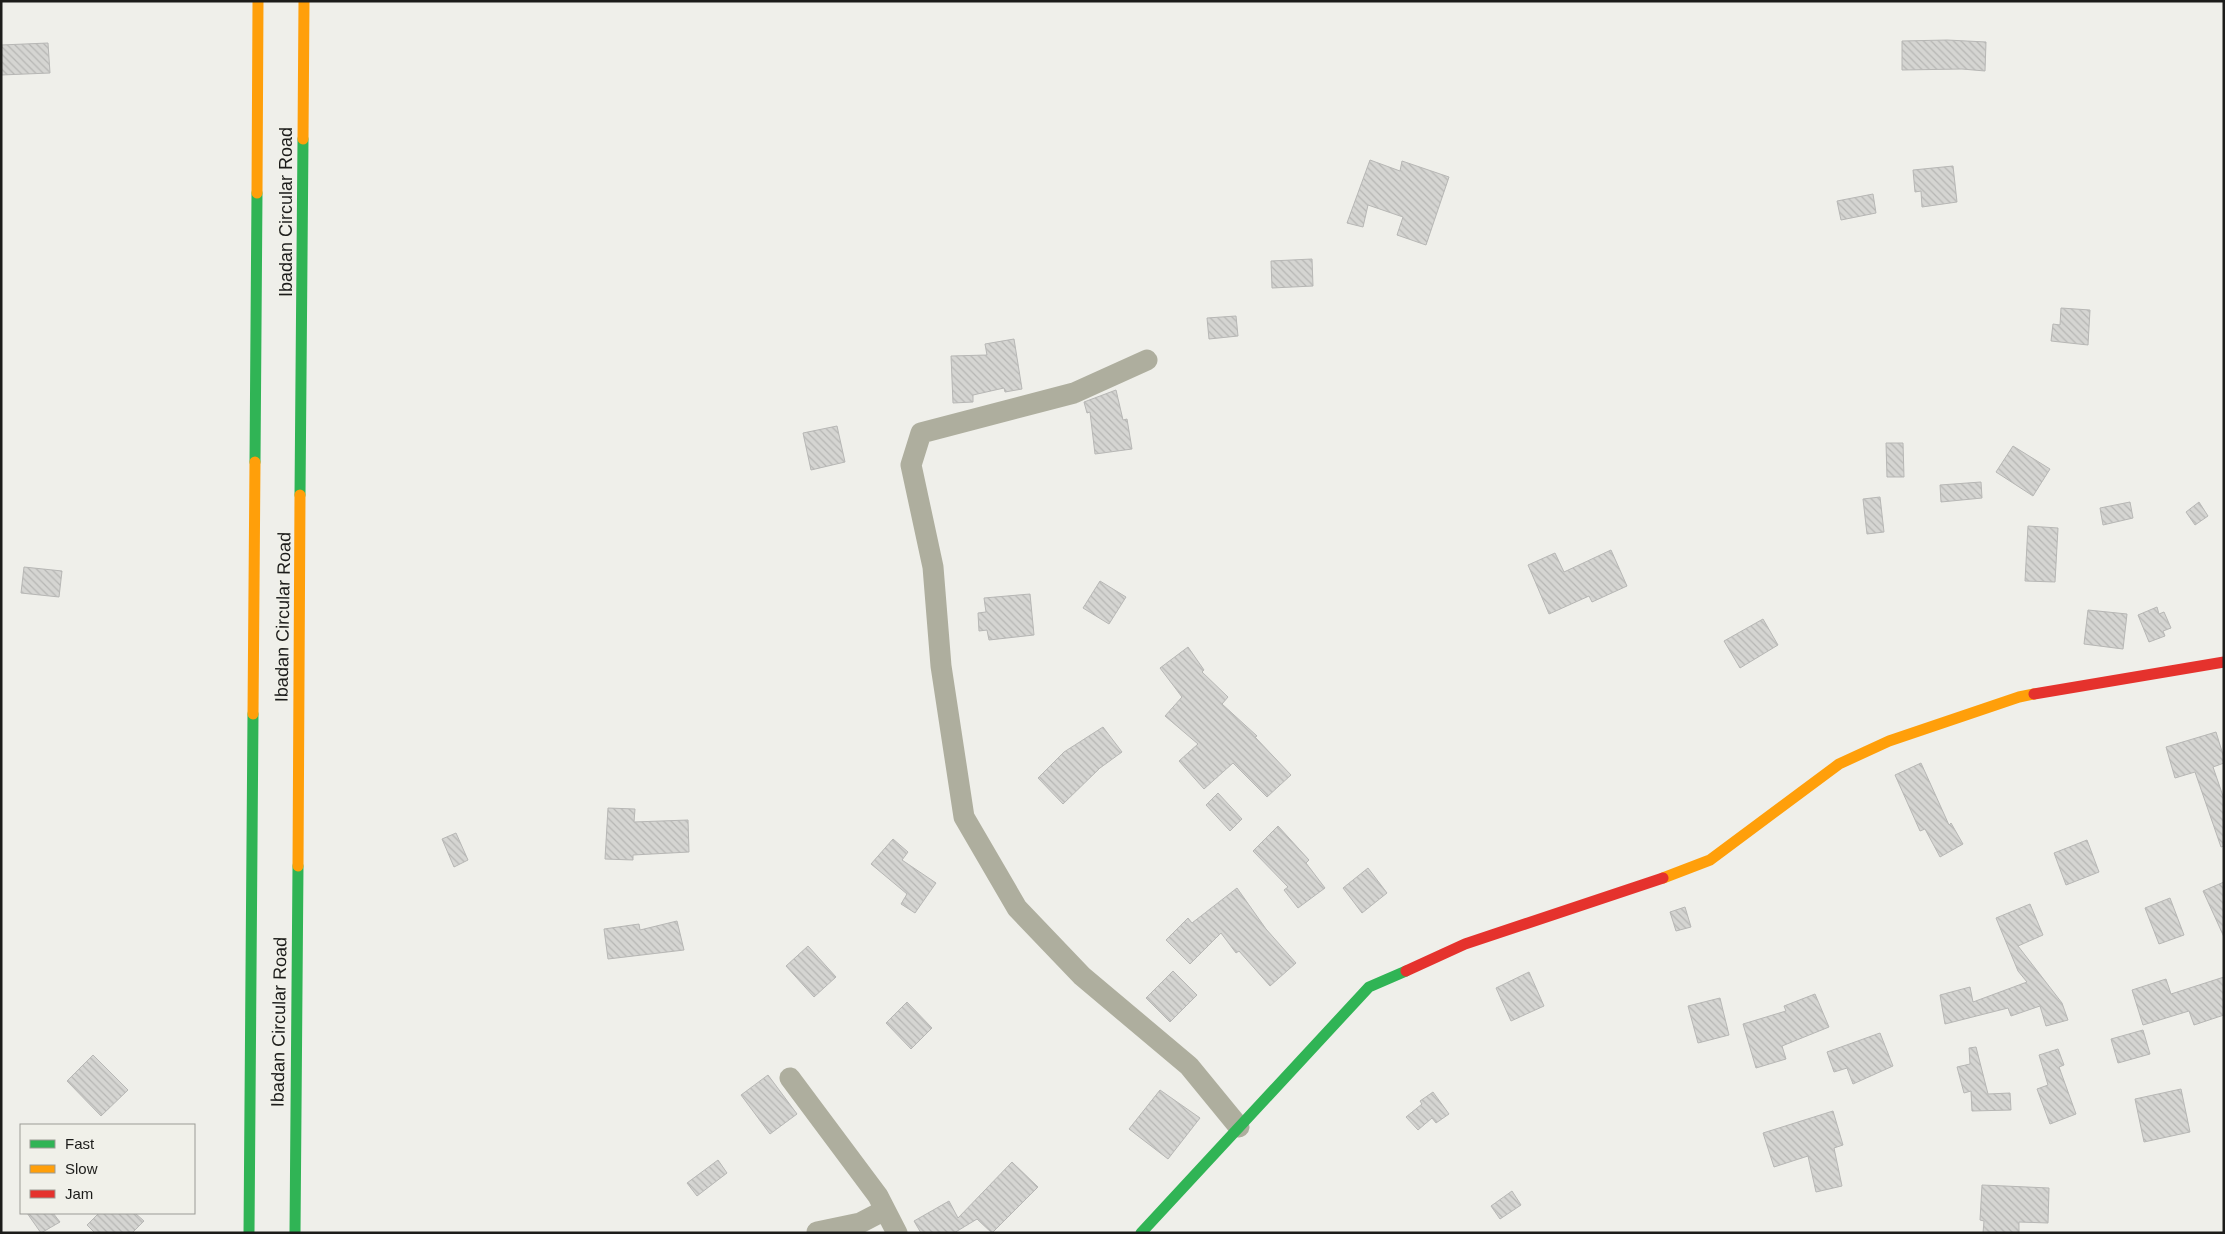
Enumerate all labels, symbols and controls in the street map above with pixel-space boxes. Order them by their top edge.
street label: Ibadan Circular Road [276,127,296,297]
street label: Ibadan Circular Road [272,532,294,702]
street label: Ibadan Circular Road [268,937,290,1107]
legend [20,1124,195,1214]
text: Fast [65,1135,95,1152]
text: Slow [65,1160,98,1177]
text: Jam [65,1185,93,1202]

